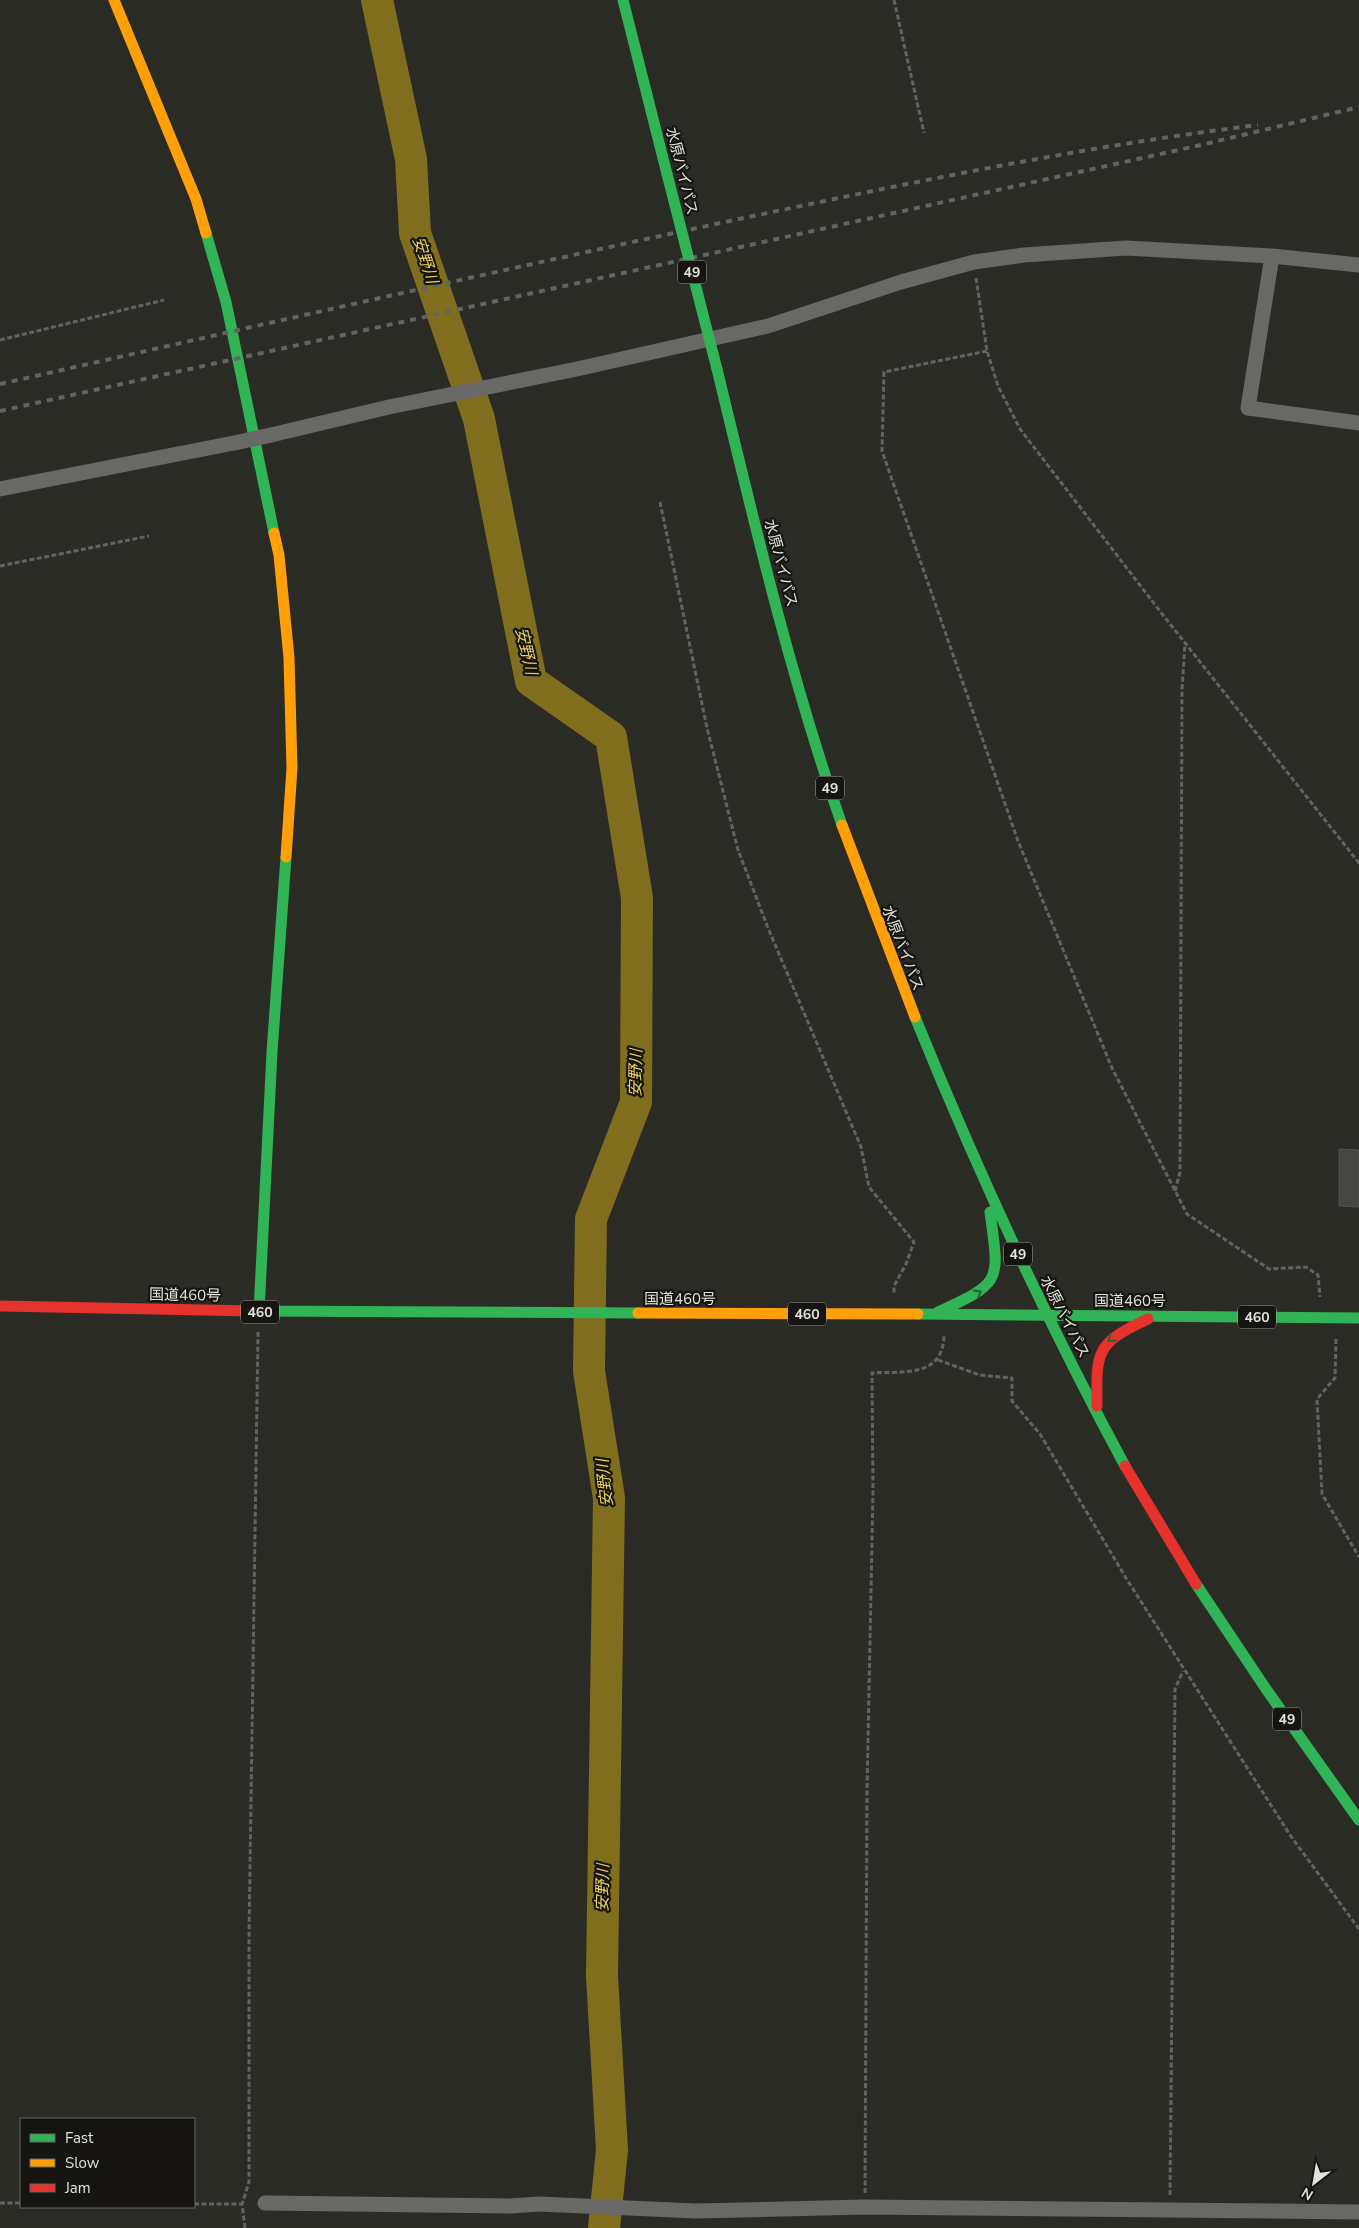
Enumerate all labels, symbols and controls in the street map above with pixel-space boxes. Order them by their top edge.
street label: 水原バイパス [661,125,703,217]
water label: 安野川 [407,234,443,288]
road number: 49 [678,260,706,284]
street label: 水原バイパス [760,517,802,609]
water label: 安野川 [510,625,543,679]
road number: 49 [816,776,844,800]
street label: 水原バイパス [878,903,928,993]
water label: 安野川 [625,1047,647,1097]
road number: 49 [1004,1242,1032,1266]
street label: 水原バイパス [1036,1272,1094,1362]
street label: 国道460号 [149,1284,221,1306]
street label: 国道460号 [644,1289,716,1309]
one-way arrow [972,1289,981,1299]
street label: 国道460号 [1094,1291,1166,1311]
road number: 460 [241,1300,279,1324]
road number: 460 [788,1302,826,1326]
road number: 460 [1238,1305,1276,1328]
one-way arrow [1108,1333,1117,1342]
water label: 安野川 [591,1456,618,1508]
road number: 49 [1273,1708,1301,1730]
water label: 安野川 [592,1862,614,1912]
legend [20,2118,195,2208]
text: Fast [65,2128,94,2148]
text: Slow [65,2153,100,2173]
north arrow [1289,2158,1339,2208]
text: Jam [64,2178,91,2198]
text: N [1298,2183,1317,2205]

